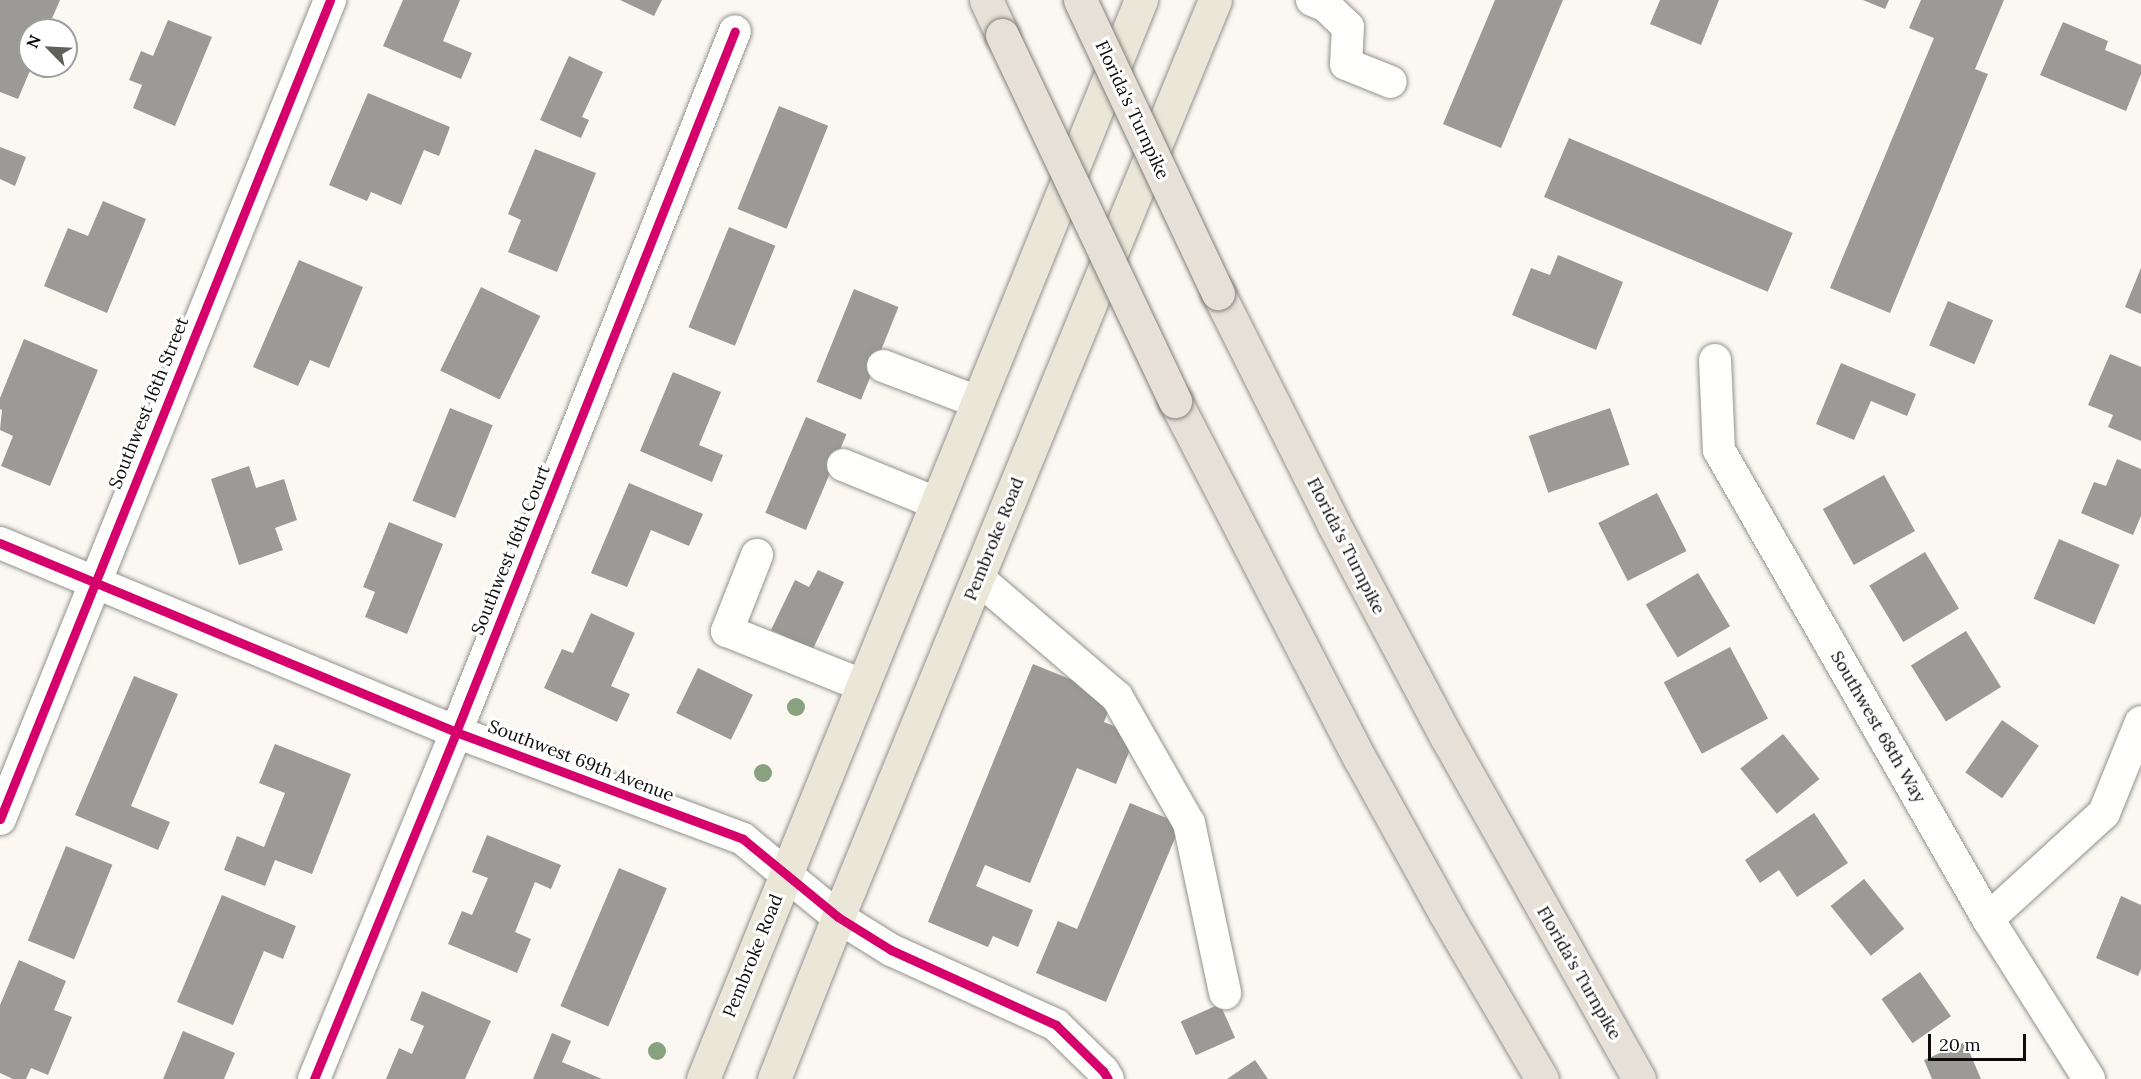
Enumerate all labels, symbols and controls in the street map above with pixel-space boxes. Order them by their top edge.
north arrow [18,18,78,78]
text: N [22,32,45,51]
street label: Florida's Turnpike [1090,37,1174,183]
street label: Southwest 16th Street [105,314,193,492]
street label: Southwest 16th Court [467,462,555,638]
street label: Pembroke Road [959,474,1029,604]
street label: Florida's Turnpike [1302,474,1390,618]
street label: Southwest 68th Way [1826,647,1930,807]
street label: Southwest 69th Avenue [485,716,677,806]
street label: Pembroke Road [718,891,788,1021]
street label: Florida's Turnpike [1532,902,1626,1044]
scale bar [1931,1022,2028,1060]
text: 20 m [1939,1033,1981,1056]

